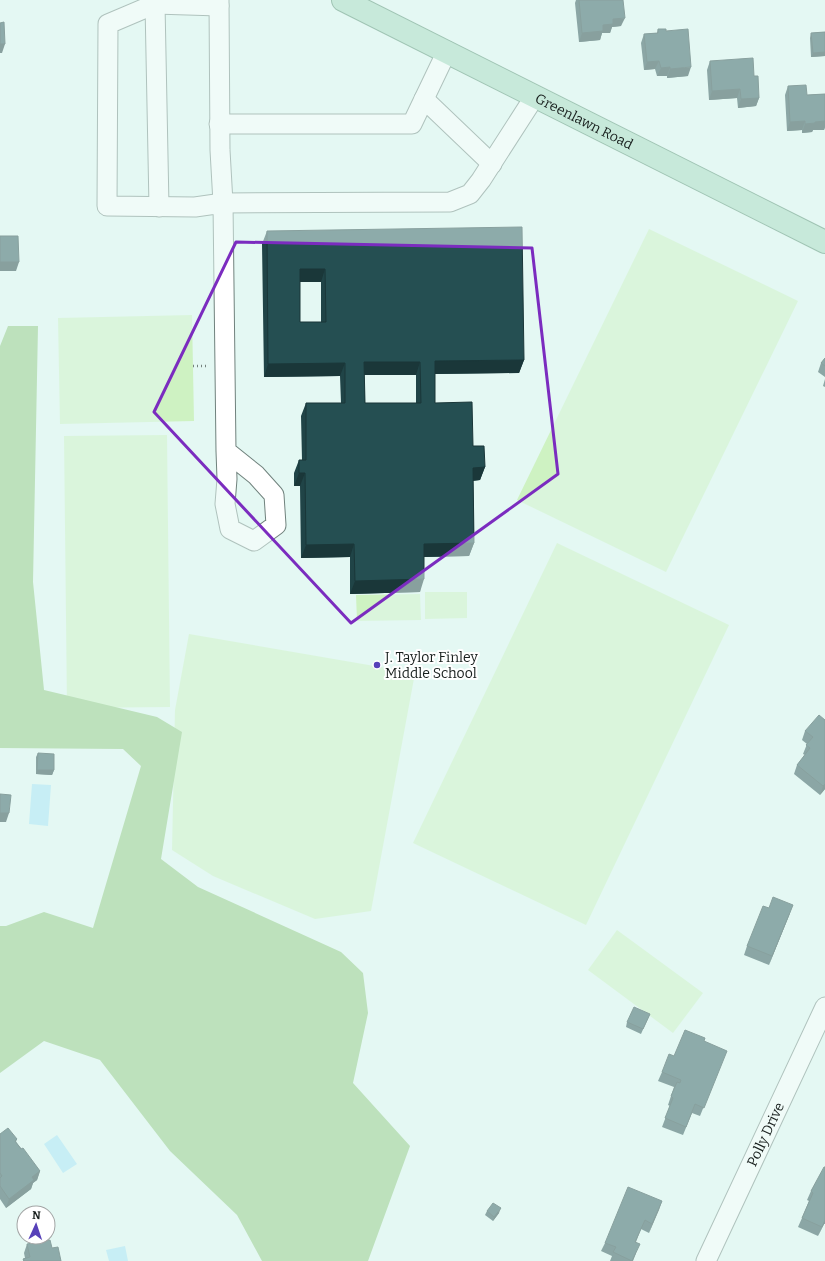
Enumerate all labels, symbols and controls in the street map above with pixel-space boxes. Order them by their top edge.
street label: Greenlawn Road [532,90,636,153]
place label: J. Taylor Finley Middle School [384,649,478,682]
marker: J. Taylor Finley Middle School [372,660,382,670]
street label: Polly Drive [744,1100,788,1169]
north arrow [16,1205,56,1245]
text: N [32,1209,42,1222]

